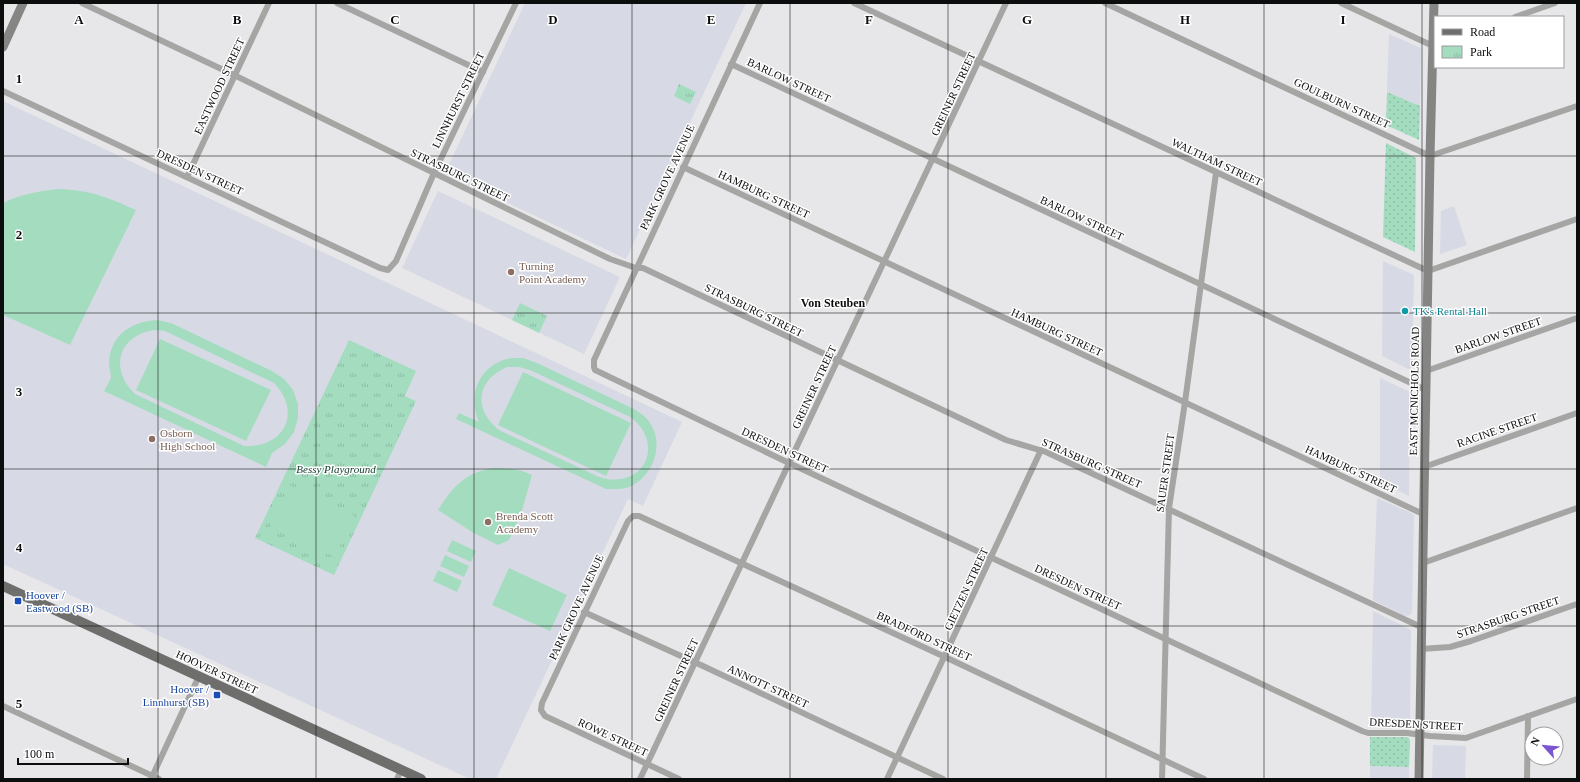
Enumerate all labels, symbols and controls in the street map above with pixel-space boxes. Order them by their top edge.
text: A [74,12,84,27]
text: B [233,12,242,27]
text: C [390,12,400,27]
text: D [548,12,558,27]
text: E [707,12,715,27]
text: F [865,12,873,27]
text: G [1022,12,1032,27]
text: H [1180,12,1190,27]
text: I [1340,12,1346,27]
legend [1434,16,1564,68]
text: Road [1470,25,1495,39]
street label: EASTWOOD STREET [191,36,247,136]
text: Park [1470,45,1492,59]
street label: LINNHURST STREET [430,50,487,150]
street label: GREINER STREET [928,50,978,138]
street label: BARLOW STREET [745,55,833,105]
text: 1 [16,71,22,86]
street label: GOULBURN STREET [1292,76,1392,131]
street label: PARK GROVE AVENUE [637,122,697,232]
street label: WALTHAM STREET [1170,136,1264,188]
street label: STRASBURG STREET [409,146,511,204]
street label: DRESDEN STREET [155,147,245,197]
street label: HAMBURG STREET [716,168,812,221]
street label: BARLOW STREET [1038,193,1126,243]
text: 2 [16,227,22,242]
place label: Turning Point Academy [519,260,587,285]
marker: Turning Point Academy [506,267,516,277]
street label: STRASBURG STREET [703,281,805,339]
district label: Von Steuben [801,296,866,310]
place label: TK's Rental Hall [1413,305,1487,317]
street label: HAMBURG STREET [1009,306,1105,359]
marker: TK's Rental Hall [1400,306,1410,316]
street label: BARLOW STREET [1453,314,1543,355]
street label: EAST MCNICHOLS ROAD [1407,326,1421,455]
street label: GREINER STREET [789,343,839,431]
text: 3 [16,384,23,399]
street label: RACINE STREET [1455,411,1539,449]
street label: DRESDEN STREET [740,425,830,475]
place label: Osborn High School [160,427,215,452]
street label: SAUER STREET [1154,433,1176,513]
marker: Osborn High School [147,434,157,444]
street label: STRASBURG STREET [1040,436,1144,491]
street label: HAMBURG STREET [1303,443,1399,496]
park label: Bessy Playground [296,463,376,475]
place label: Brenda Scott Academy [496,510,553,535]
marker: Brenda Scott Academy [483,517,493,527]
text: 4 [16,540,23,555]
street label: GIETZEN STREET [942,546,990,632]
street label: PARK GROVE AVENUE [546,552,606,662]
street label: DRESDEN STREET [1033,562,1123,612]
place label: Hoover / Eastwood (SB) [26,589,93,615]
street label: STRASBURG STREET [1455,594,1561,640]
marker: Hoover / Eastwood (SB) [13,596,23,606]
street label: BRADFORD STREET [875,609,973,663]
street label: GREINER STREET [651,636,701,724]
street label: HOOVER STREET [174,648,260,696]
street label: ANNOTT STREET [726,662,811,710]
place label: Hoover / Linnhurst (SB) [143,683,210,709]
marker: Hoover / Linnhurst (SB) [212,690,222,700]
text: 5 [16,696,23,711]
street label: ROWE STREET [576,716,650,759]
street label: DRESDEN STREET [1369,716,1463,732]
north arrow [1524,726,1564,766]
text: N [1528,735,1542,748]
scale bar [18,740,128,766]
text: 100 m [24,747,55,761]

